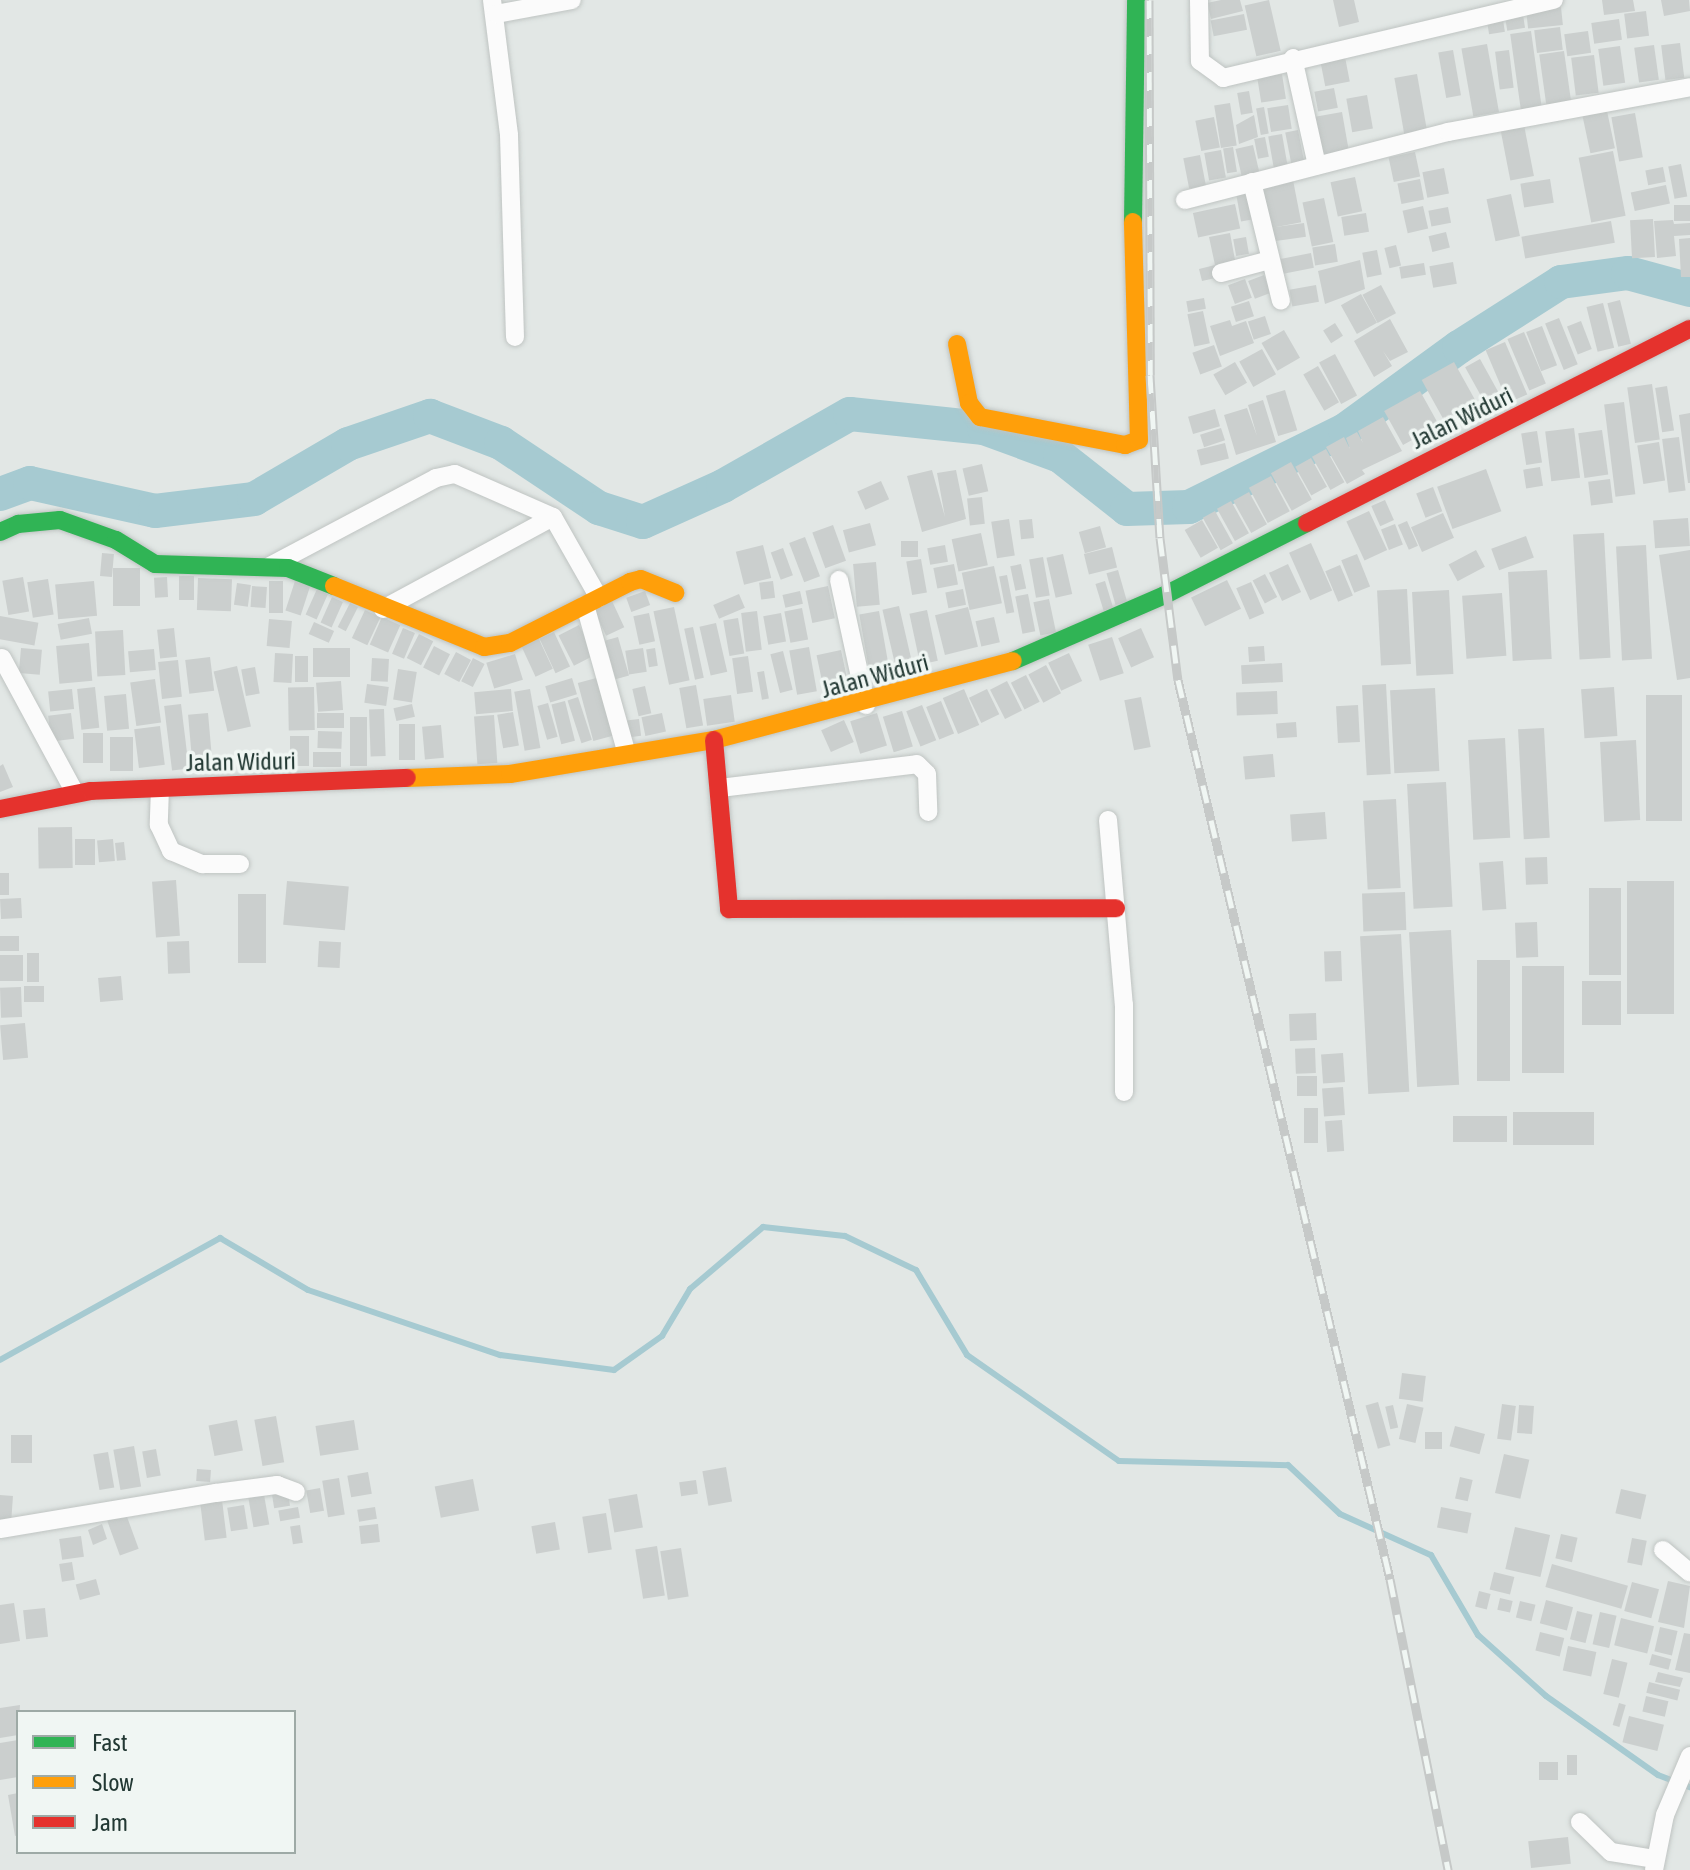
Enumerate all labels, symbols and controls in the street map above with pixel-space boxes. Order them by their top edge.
street label: Jalan Widuri [1406,381,1518,455]
street label: Jalan Widuri [818,648,932,704]
street label: Jalan Widuri [186,747,296,777]
legend [16,1710,296,1854]
text: Fast [92,1729,128,1756]
text: Slow [92,1769,134,1796]
text: Jam [92,1809,128,1836]

